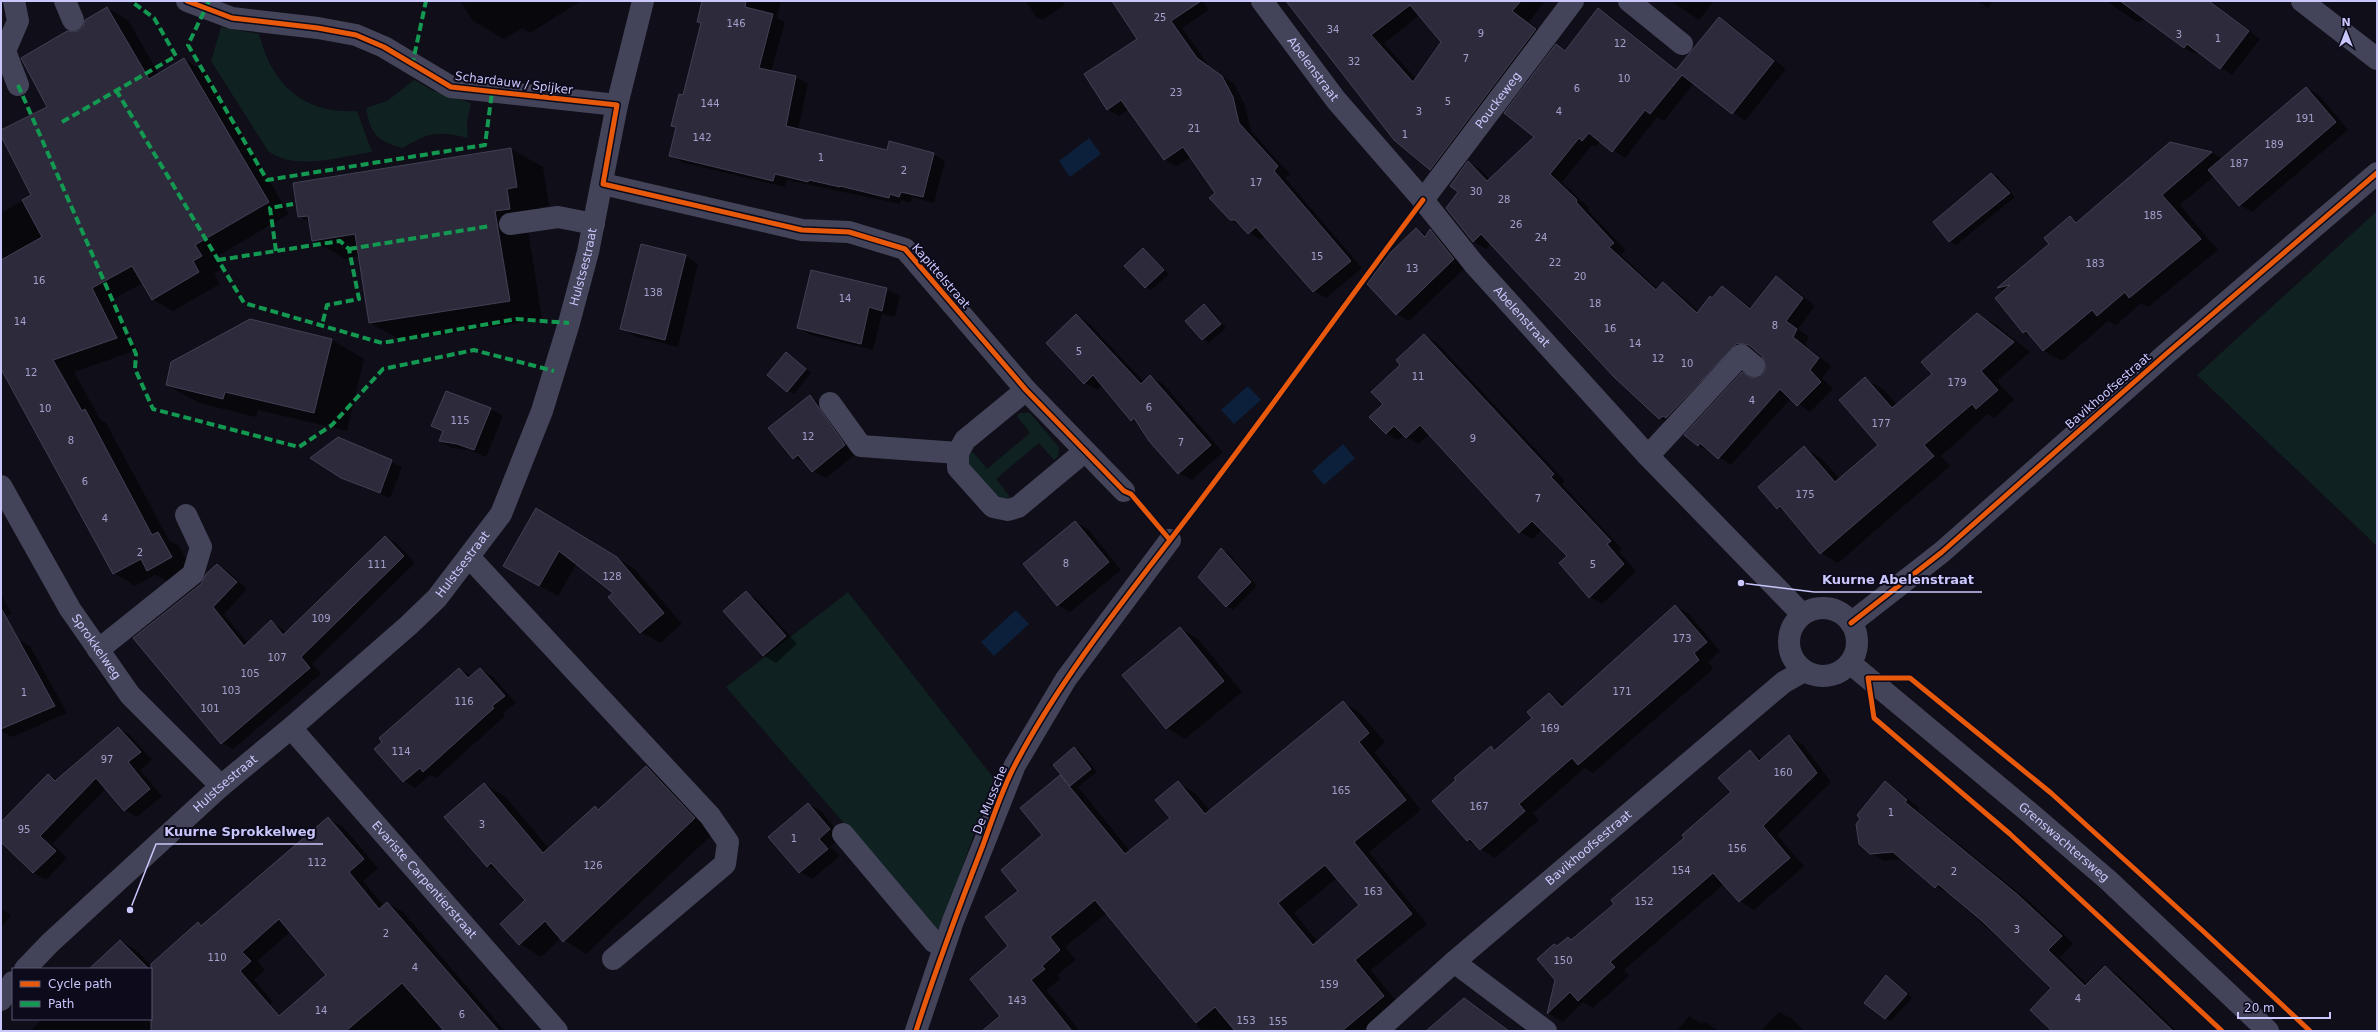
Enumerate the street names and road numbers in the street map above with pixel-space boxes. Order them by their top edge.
street label: Abelenstraat [1284,34,1342,104]
street label: Schardauw / Spijker [454,69,574,97]
street label: Pouckeweg [1472,69,1524,131]
street label: Hulstsestraat [567,226,600,308]
street label: Kapittelstraat [909,241,973,312]
street label: Abelenstraat [1491,283,1553,350]
street label: Bavikhoofsestraat [2062,350,2154,432]
street label: Hulstsestraat [433,528,493,600]
street label: Sprokkelweg [69,611,124,682]
street label: Hulstsestraat [190,752,260,815]
street label: De Mussche [970,764,1010,836]
street label: Grenswachtersweg [2016,799,2112,885]
street label: Bavikhoofsestraat [1543,807,1635,888]
street label: Evariste Carpentierstraat [369,818,480,942]

